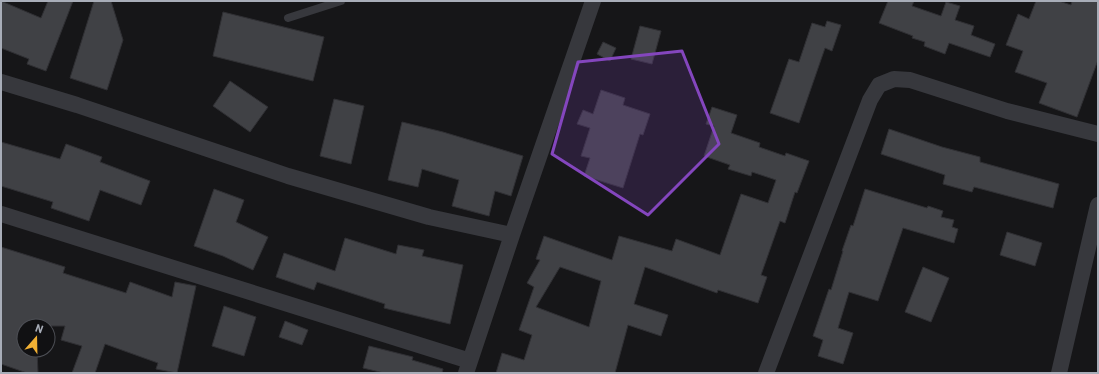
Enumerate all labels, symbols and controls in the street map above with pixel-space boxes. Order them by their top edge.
north arrow [16,318,56,358]
text: N [34,321,45,335]

